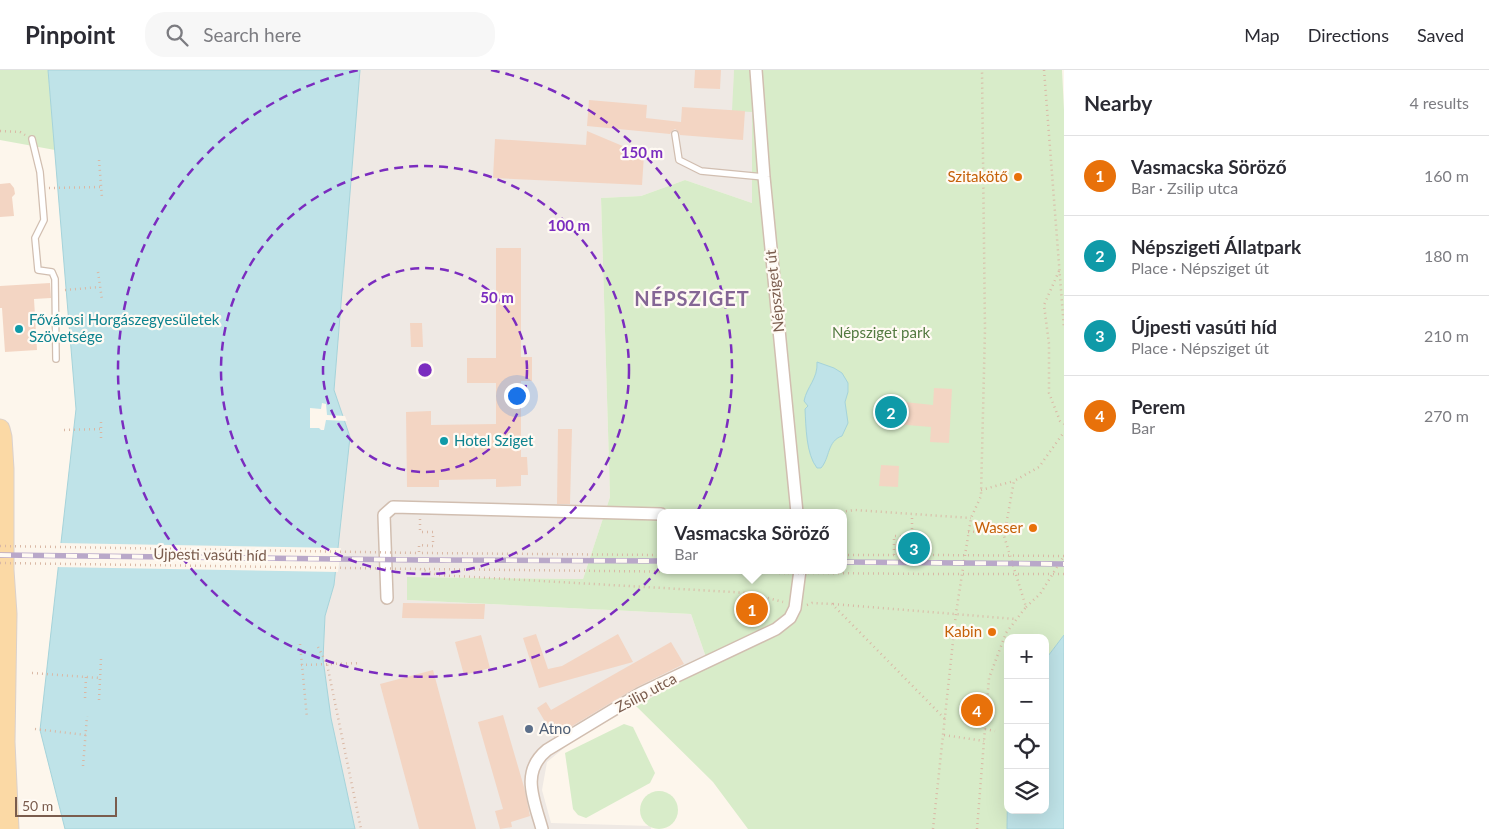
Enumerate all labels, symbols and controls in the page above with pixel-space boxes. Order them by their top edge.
search box [145,12,495,57]
text: Pinpoint [25,20,115,49]
icon: search [163,21,191,49]
text: Search here [203,23,301,46]
text: Map [1244,24,1280,46]
text: Directions [1308,24,1389,46]
text: Saved [1417,24,1464,46]
text: Nearby [1084,90,1152,115]
text: 4 results [1409,93,1469,112]
text: 150 m [621,143,663,161]
text: Vasmacska Söröző [1131,155,1287,178]
text: 1 [1095,166,1105,185]
text: 160 m [1424,166,1469,185]
place label: Szitakötő [947,167,1008,185]
marker: Szitakötő [1012,171,1024,183]
text: Bar · Zsilip utca [1131,178,1238,197]
text: 100 m [548,216,590,234]
text: Népszigeti Állatpark [1131,235,1301,258]
text: 2 [1095,246,1105,265]
text: 180 m [1424,246,1469,265]
street label: Népsziget út [761,248,787,333]
text: Place · Népsziget út [1131,258,1269,277]
district label: NÉPSZIGET [634,286,750,310]
text: 50 m [480,288,514,306]
place label: Fővárosi Horgászegyesületek Szövetsége [29,310,220,345]
text: Újpesti vasúti híd [1131,315,1277,338]
marker: Fővárosi Horgászegyesületek Szövetsége [13,323,25,335]
park label: Népsziget park [832,323,930,341]
text: 3 [1095,326,1105,345]
text: 210 m [1424,326,1469,345]
text: Place · Népsziget út [1131,338,1269,357]
centre of rings [416,361,434,379]
your location [504,383,530,409]
pin: 2 [875,393,907,431]
text: Perem [1131,395,1185,418]
text: 4 [1095,406,1105,425]
text: 270 m [1424,406,1469,425]
text: Bar [1131,418,1155,437]
place label: Hotel Sziget [454,431,534,449]
marker: Hotel Sziget [438,435,450,447]
popup [657,509,847,574]
place label: Wasser [974,518,1024,536]
text: Vasmacska Söröző [674,521,830,544]
marker: Wasser [1027,522,1039,534]
pin: 3 [898,529,930,567]
street label: Újpesti vasúti híd [153,544,267,564]
text: Bar [674,544,698,563]
pin: 1 [736,590,768,628]
place label: Kabin [944,622,982,640]
marker: Kabin [986,626,998,638]
map controls [1004,634,1049,814]
button: + [1004,634,1049,679]
street label: Zsilip utca [612,669,679,716]
button: − [1004,679,1049,724]
pin: 4 [961,691,993,729]
place label: Atno [539,719,571,737]
marker: Atno [523,723,535,735]
button: locate [1004,724,1049,769]
button: layers [1004,769,1049,814]
scale bar [15,794,118,817]
text: 50 m [22,797,53,814]

